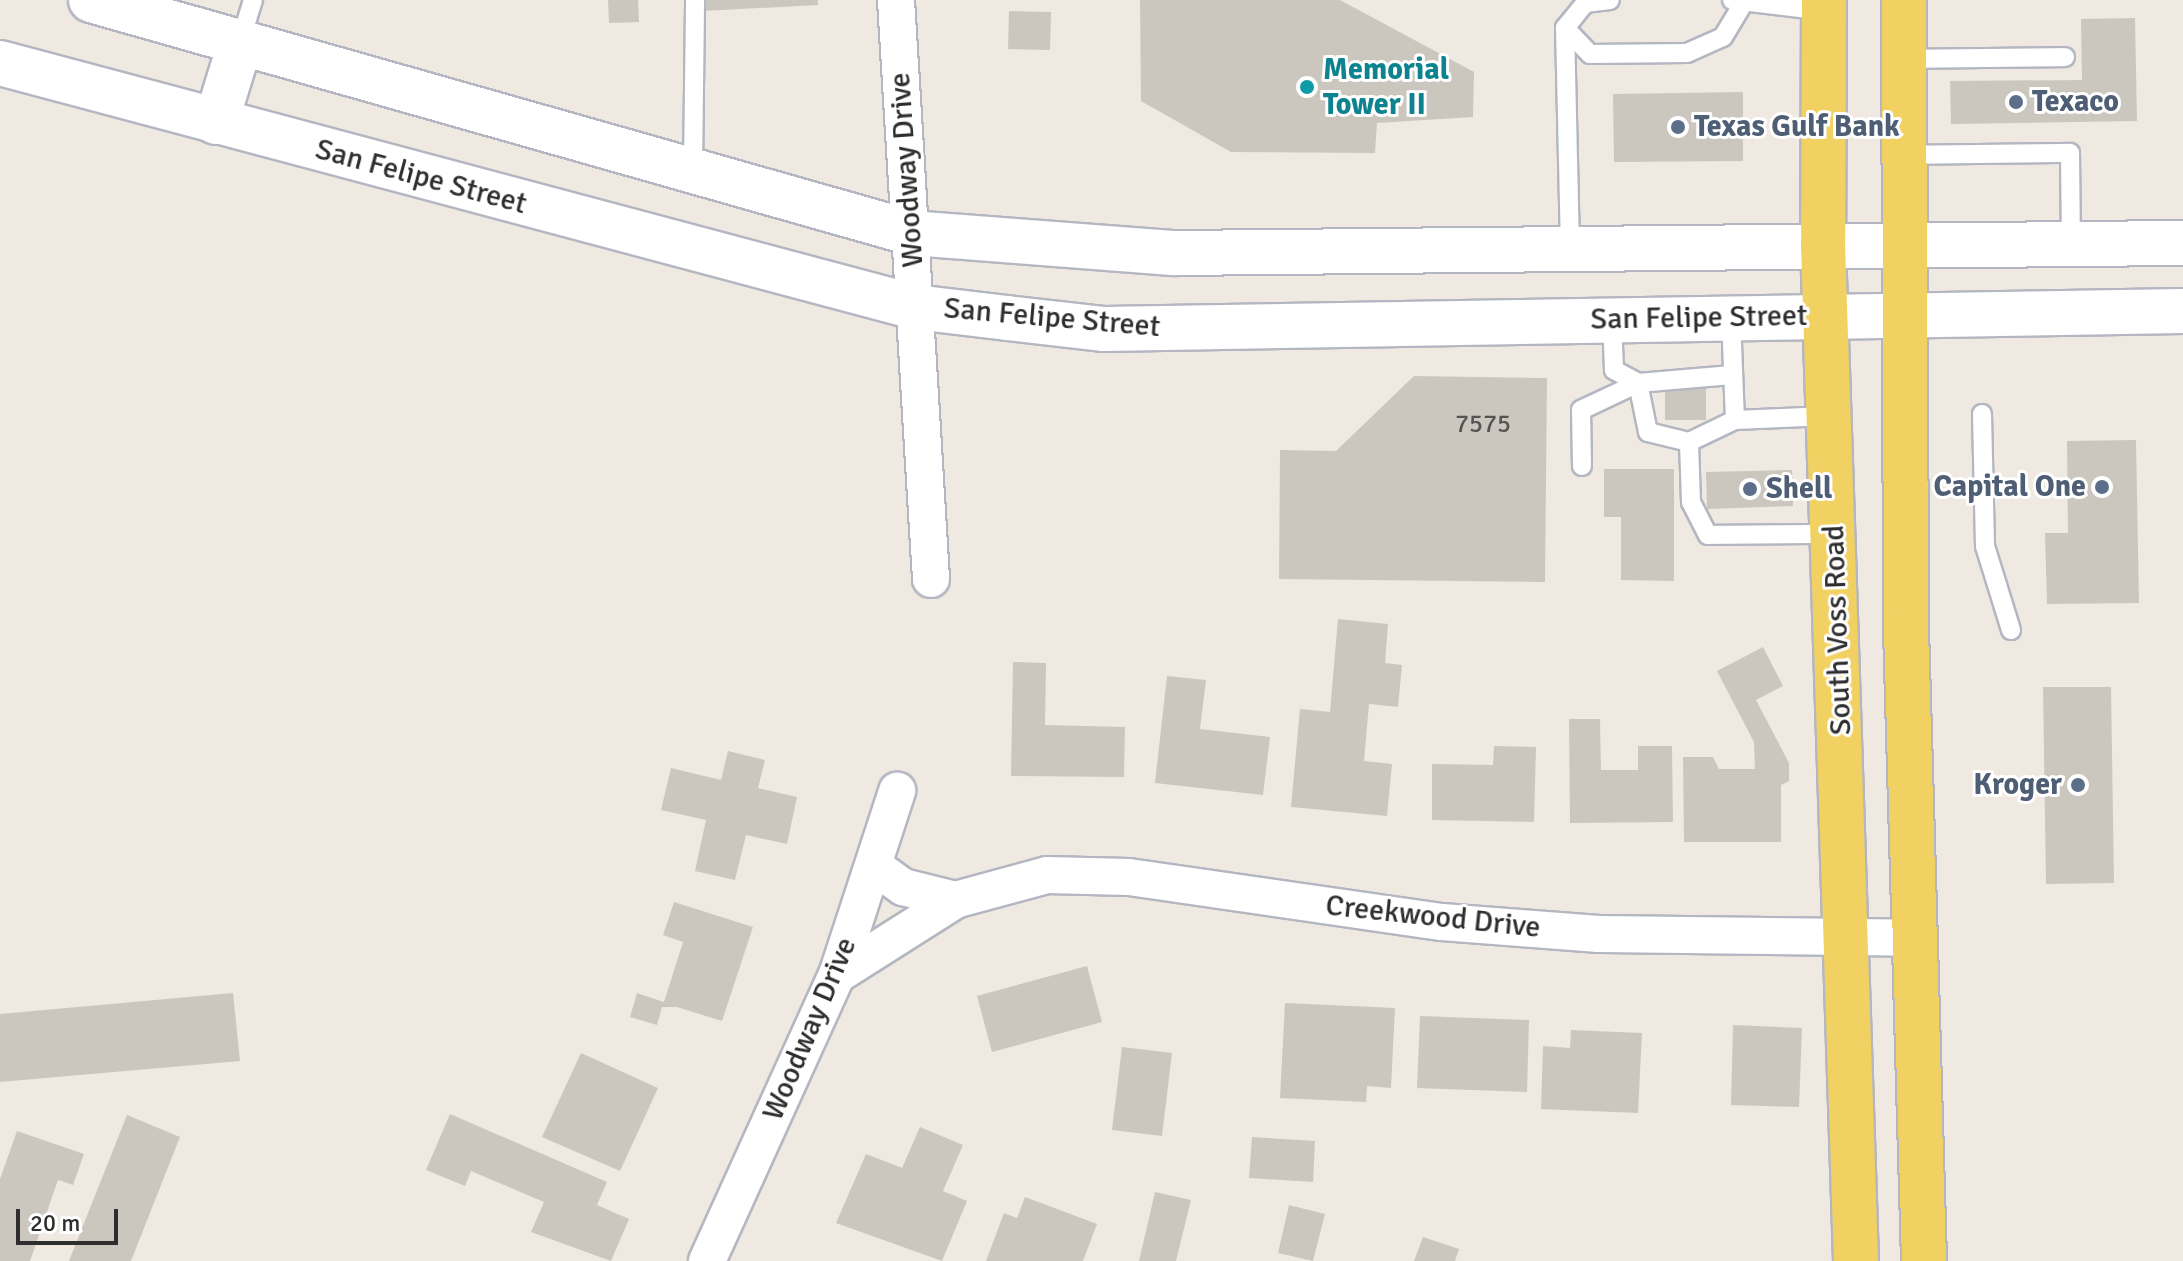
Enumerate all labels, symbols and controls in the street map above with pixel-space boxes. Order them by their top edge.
place label: Memorial Tower II [1323,52,1449,122]
street label: Woodway Drive [882,71,932,269]
marker: Memorial Tower II [1298,78,1316,96]
place label: Texaco [2032,84,2119,120]
marker: Texaco [2007,93,2025,111]
place label: Texas Gulf Bank [1694,109,1900,145]
marker: Texas Gulf Bank [1669,118,1687,136]
street label: San Felipe Street [311,132,531,222]
street label: San Felipe Street [942,291,1162,345]
street label: San Felipe Street [1590,298,1808,338]
house number: 7575 [1455,409,1511,441]
place label: Capital One [1934,469,2086,505]
place label: Shell [1766,471,1832,507]
marker: Capital One [2093,478,2111,496]
marker: Shell [1741,480,1759,498]
street label: South Voss Road [1816,524,1860,736]
place label: Kroger [1973,767,2062,803]
marker: Kroger [2069,776,2087,794]
street label: Creekwood Drive [1324,888,1542,946]
street label: Woodway Drive [755,932,865,1126]
scale bar [20,1193,122,1243]
text: 20 m [30,1208,80,1238]

